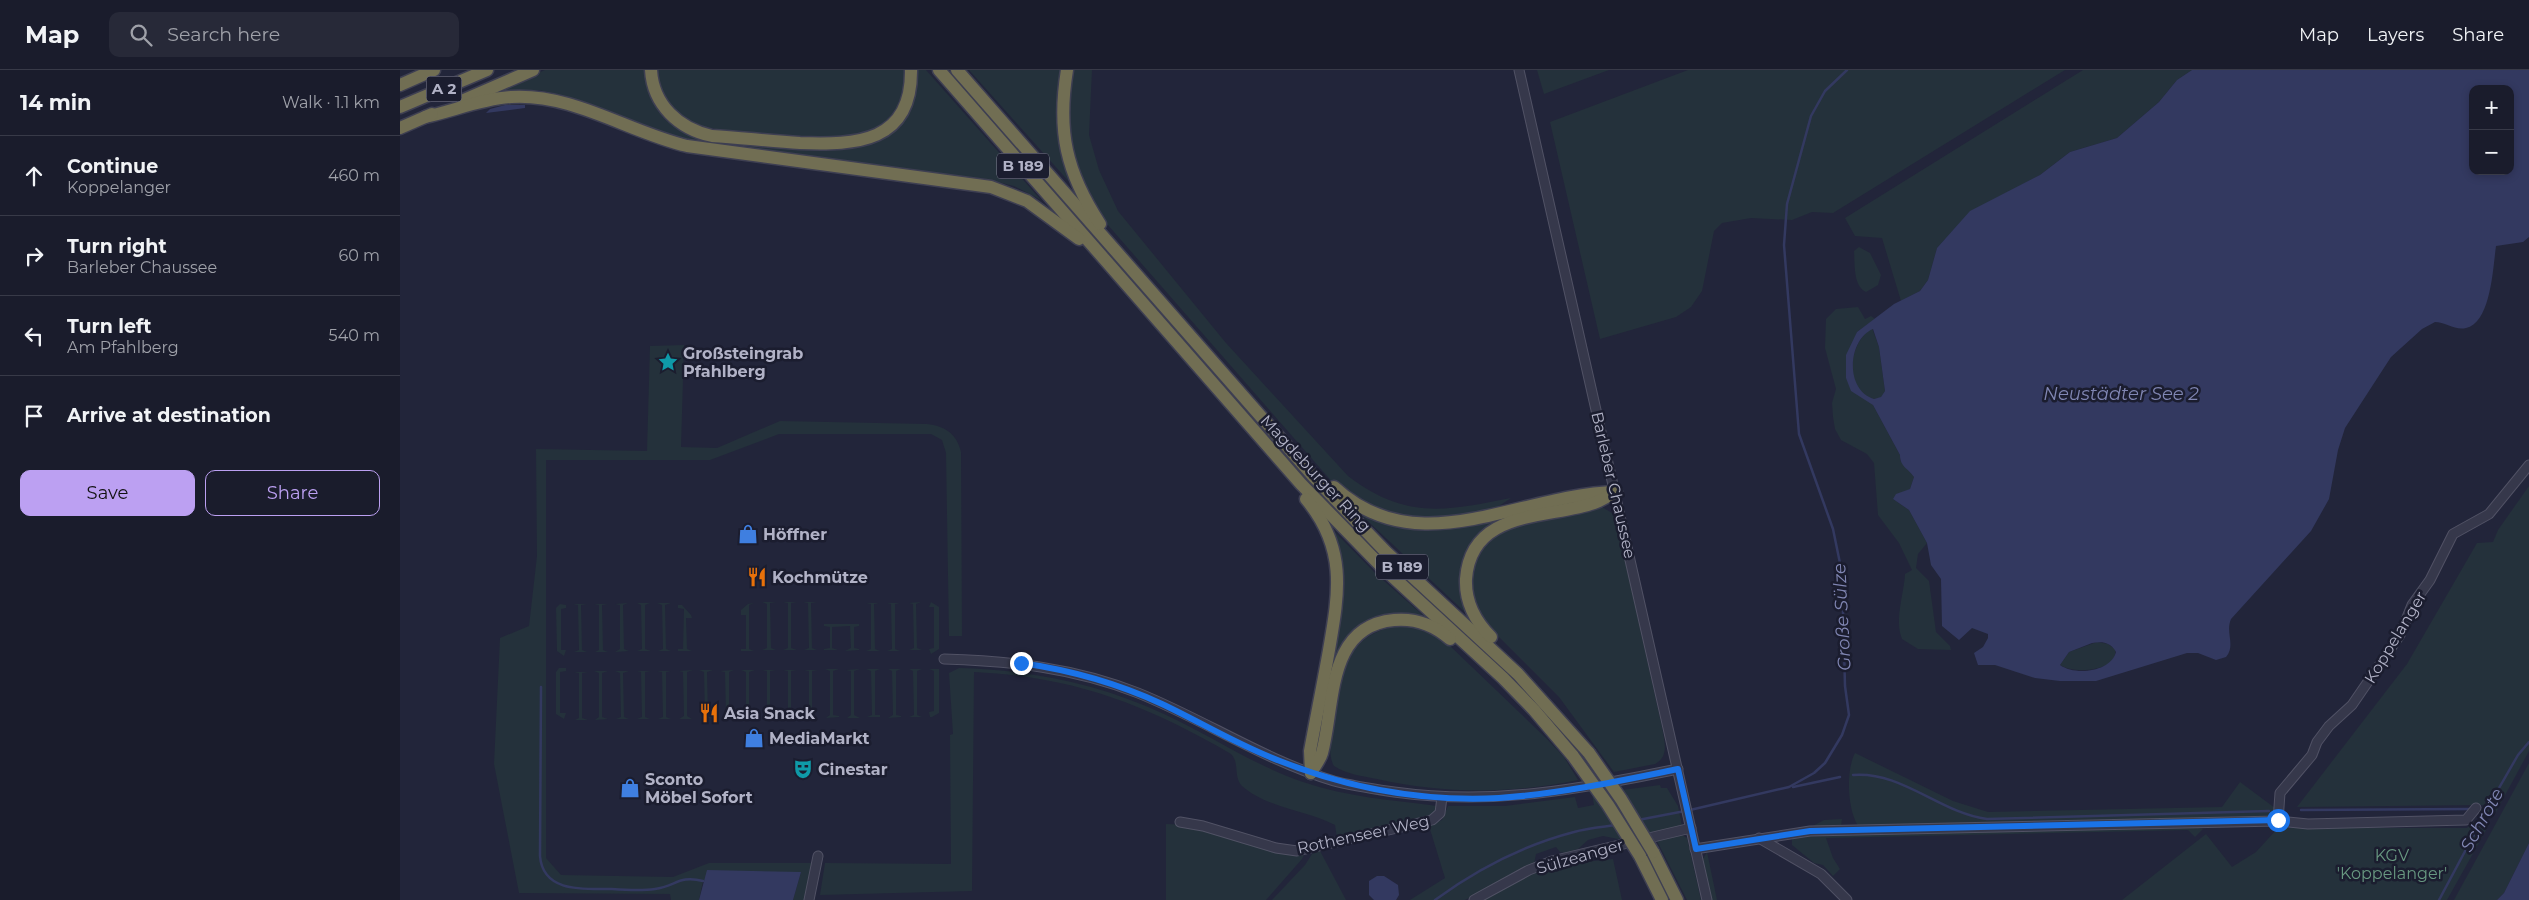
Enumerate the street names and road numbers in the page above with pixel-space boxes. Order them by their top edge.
road number: A 2 [427,76,462,102]
road number: B 189 [997,154,1049,178]
street label: Barleber Chaussee [1587,410,1640,560]
street label: Magdeburger Ring [1257,411,1375,536]
road number: B 189 [1376,554,1428,580]
street label: Koppelanger [2361,588,2430,687]
street label: Rothenseer Weg [1295,811,1431,858]
street label: Sülzeanger [1534,835,1626,878]

